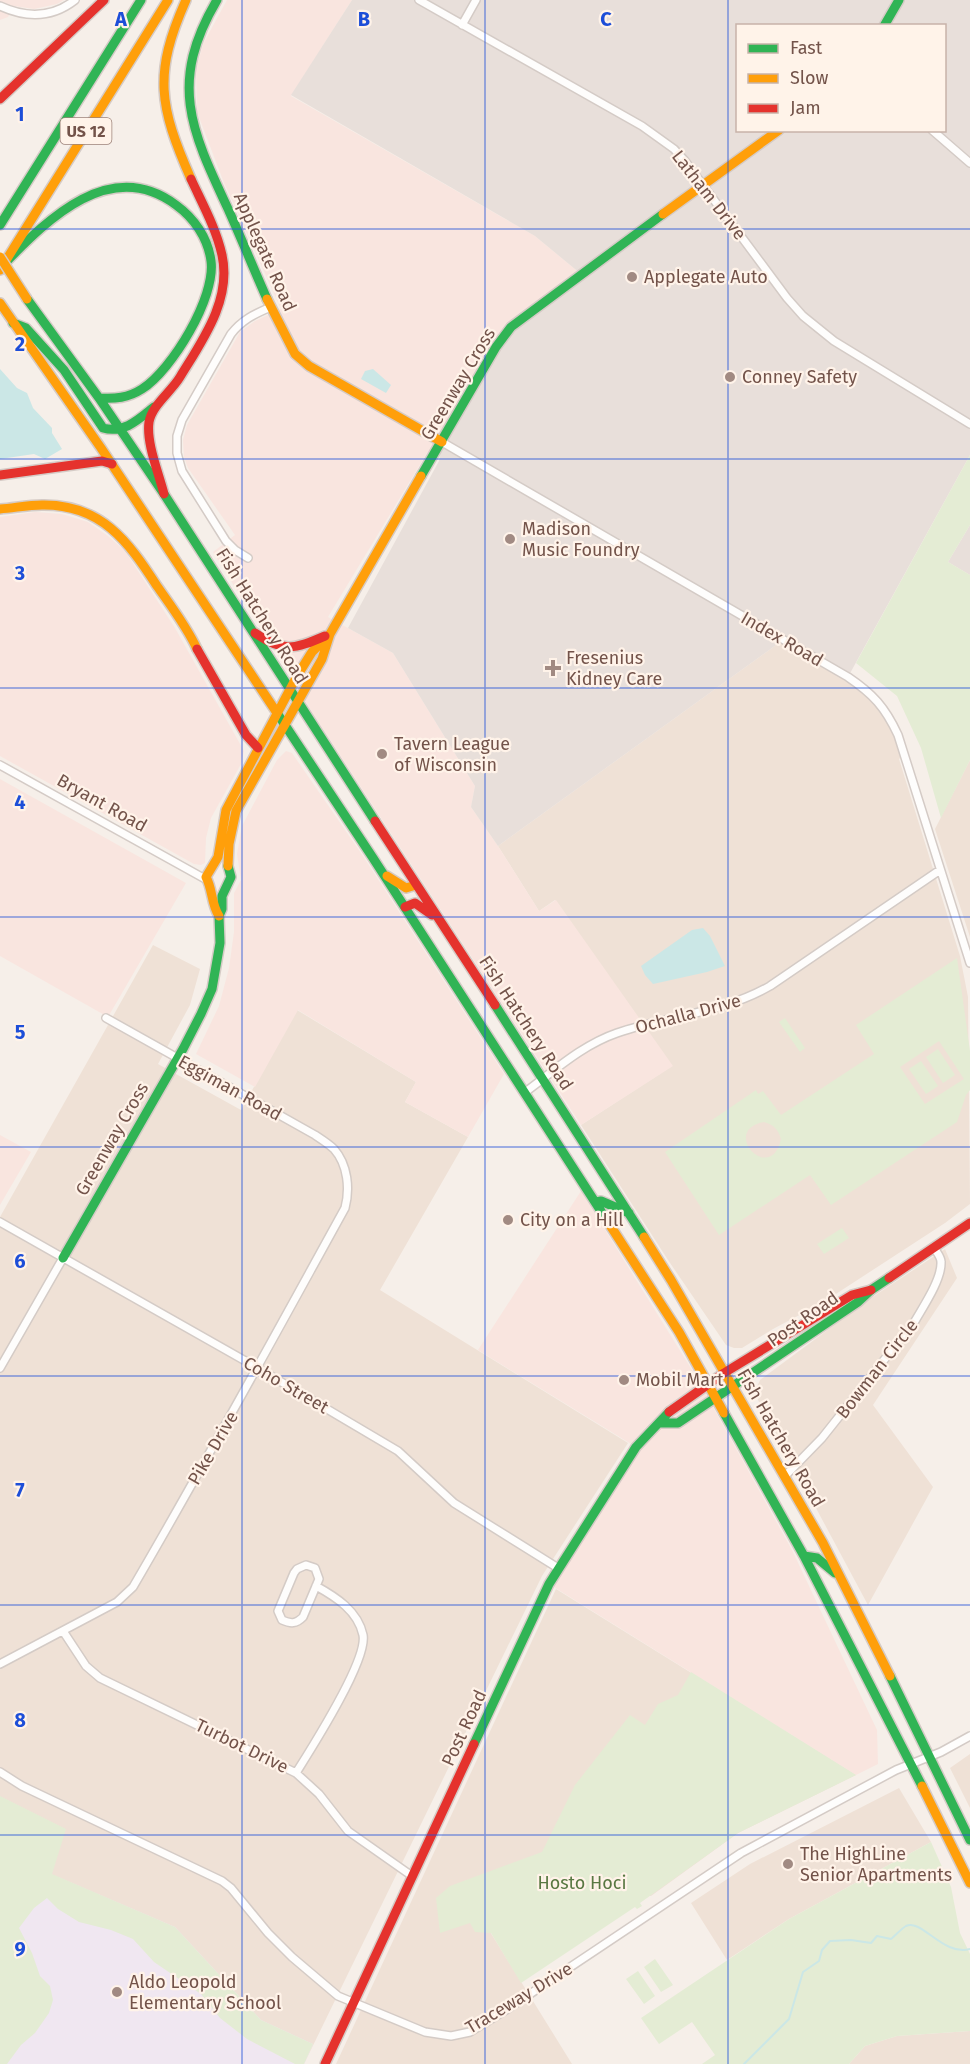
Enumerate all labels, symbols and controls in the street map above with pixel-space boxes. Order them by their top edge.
text: A [114,7,128,31]
text: B [358,7,370,31]
text: C [600,7,612,31]
legend [736,24,946,132]
text: Fast [790,37,823,59]
text: Slow [790,67,829,89]
text: Jam [790,97,821,119]
text: 1 [15,102,25,126]
road number: US 12 [60,118,112,144]
street label: Latham Drive [667,146,751,244]
street label: Applegate Road [229,189,301,315]
place label: Applegate Auto [644,266,768,288]
marker: Applegate Auto [625,270,639,284]
street label: Greenway Cross [416,324,500,444]
text: 2 [15,332,25,356]
place label: Conney Safety [742,366,857,388]
marker: Conney Safety [723,370,737,384]
place label: Madison Music Foundry [522,518,640,561]
marker: Madison Music Foundry [503,532,517,546]
street label: Fish Hatchery Road [211,544,313,688]
text: 3 [14,561,25,585]
street label: Index Road [737,607,827,671]
place label: Fresenius Kidney Care [566,647,662,690]
marker: Fresenius Kidney Care [544,659,562,677]
place label: Tavern League of Wisconsin [394,733,510,776]
marker: Tavern League of Wisconsin [375,747,389,761]
street label: Bryant Road [53,769,151,837]
text: 4 [14,790,26,814]
street label: Fish Hatchery Road [474,951,578,1095]
street label: Ochalla Drive [633,989,743,1039]
text: 5 [15,1020,26,1044]
street label: Eggiman Road [174,1050,286,1126]
street label: Greenway Cross [71,1078,153,1200]
place label: City on a Hill [520,1209,623,1231]
marker: City on a Hill [501,1213,515,1227]
text: 6 [14,1249,26,1273]
street label: Post Road [763,1287,843,1351]
street label: Bowman Circle [831,1315,923,1423]
street label: Coho Street [239,1352,333,1418]
street label: Fish Hatchery Road [732,1365,830,1511]
place label: Mobil Mart [636,1369,724,1391]
marker: Mobil Mart [617,1373,631,1387]
street label: Pike Drive [183,1407,243,1489]
text: 7 [15,1478,25,1502]
street label: Post Road [437,1686,491,1770]
text: 8 [14,1708,26,1732]
street label: Turbot Drive [192,1714,292,1778]
place label: The HighLine Senior Apartments [800,1843,952,1886]
marker: The HighLine Senior Apartments [781,1857,795,1871]
park label: Hosto Hoci [537,1872,627,1894]
text: 9 [14,1937,26,1961]
street label: Traceway Drive [461,1957,577,2039]
place label: Aldo Leopold Elementary School [129,1971,281,2014]
marker: Aldo Leopold Elementary School [110,1985,124,1999]

